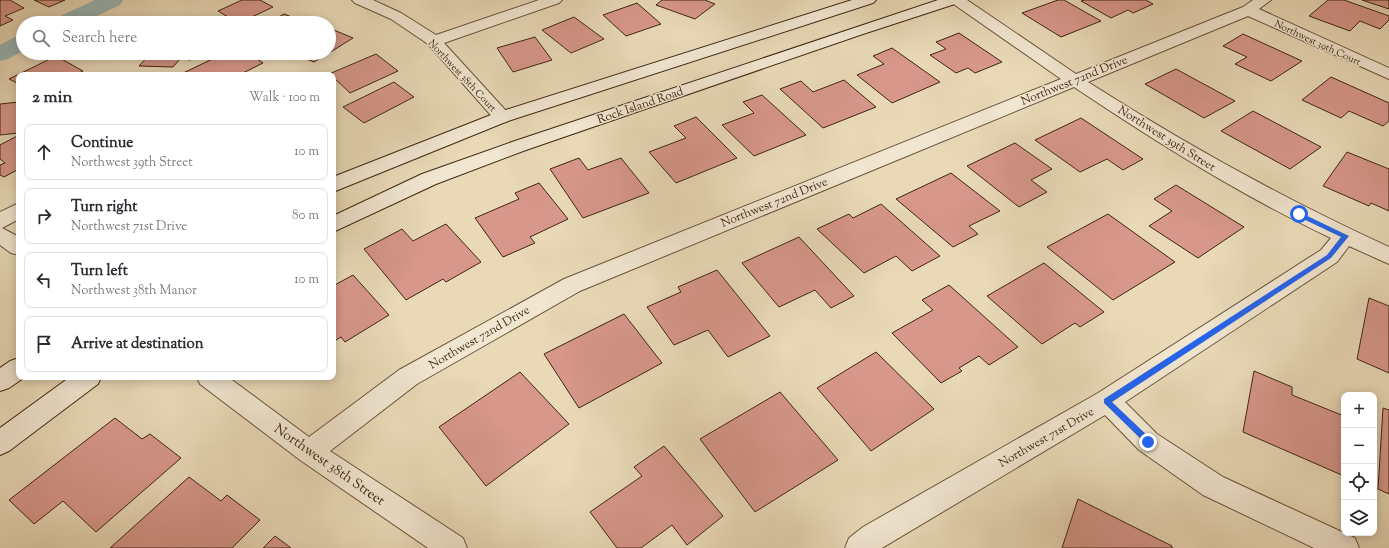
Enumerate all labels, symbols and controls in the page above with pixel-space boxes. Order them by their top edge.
search box [16,16,336,60]
street label: Northwest 39th Court [1272,17,1364,70]
icon: search [30,27,52,49]
text: Search here [62,28,137,49]
street label: Northwest 38th Court [424,36,500,116]
street label: Northwest 72nd Drive [1018,51,1131,111]
street label: Rock Island Road [595,83,686,129]
text: 2 min [32,86,73,110]
text: Walk · 100 m [249,89,320,107]
street label: Northwest 39th Street [1114,101,1219,176]
text: Continue [71,133,133,154]
icon: ahead [33,141,55,163]
text: 10 m [294,143,319,161]
text: Northwest 39th Street [71,154,193,172]
street label: Northwest 72nd Drive [718,173,831,233]
text: Turn right [71,197,137,218]
icon: right [33,205,55,227]
route start [1290,205,1308,223]
text: 80 m [292,207,319,225]
text: Northwest 71st Drive [71,218,187,236]
text: Turn left [71,261,128,282]
icon: left [33,269,55,291]
text: 10 m [294,271,319,289]
text: Northwest 38th Manor [71,282,197,300]
street label: Northwest 72nd Drive [426,301,534,374]
icon: arrive [33,333,55,355]
text: Arrive at destination [71,334,204,355]
map controls [1341,392,1377,536]
button: + [1341,392,1377,428]
street label: Northwest 71st Drive [995,403,1098,473]
street label: Northwest 38th Street [269,420,389,512]
button: − [1341,428,1377,464]
route end [1139,433,1157,451]
button: locate [1341,464,1377,500]
button: layers [1341,500,1377,536]

